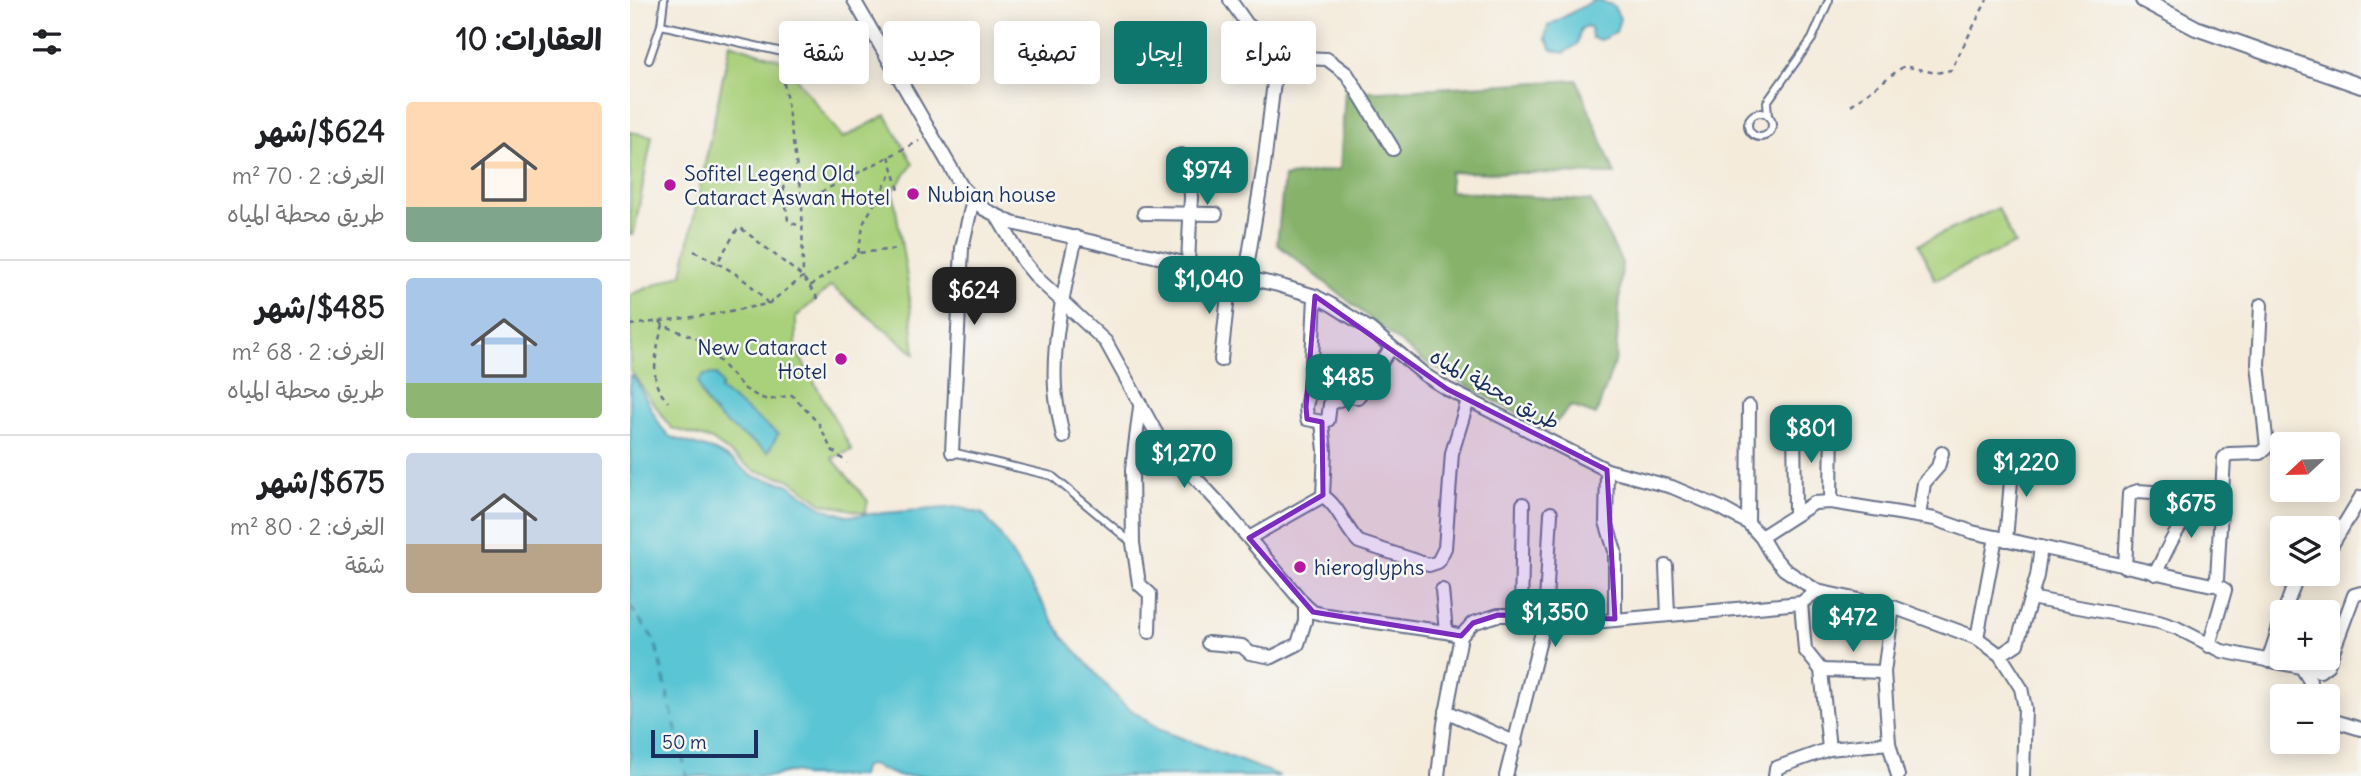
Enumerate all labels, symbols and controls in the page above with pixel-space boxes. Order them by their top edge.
text: العقارات: 10 [456,20,602,58]
chip: شقة [779,21,869,84]
chip: جديد [883,21,980,84]
chip: تصفية [994,21,1100,84]
chip: إيجار [1114,21,1207,84]
chip: شراء [1221,21,1316,84]
icon: filters [28,23,66,61]
text: $624/شهر [257,112,385,150]
icon: home [462,130,546,214]
pin: $974 [1166,148,1248,207]
text: $974 [1182,155,1232,184]
place label: Sofitel Legend Old Cataract Aswan Hotel [684,160,890,211]
text: الغرف: 2 · 70 m² [232,161,385,190]
marker: Sofitel Legend Old Cataract Aswan Hotel [662,177,678,193]
place label: Nubian house [927,181,1056,208]
marker: Nubian house [905,186,921,202]
text: طريق محطة المياه [227,199,385,228]
pin: $1,040 [1152,256,1266,316]
text: $1,040 [1174,264,1244,293]
pin: $624 [933,268,1015,327]
text: $624 [948,275,1000,304]
text: $485/شهر [256,288,385,326]
icon: home [462,306,546,390]
place label: New Cataract Hotel [697,334,827,385]
text: الغرف: 2 · 68 m² [232,337,385,366]
street label: طريق محطة المياه [1425,342,1565,436]
marker: New Cataract Hotel [833,351,849,367]
pin: $485 [1307,354,1389,414]
text: $485 [1322,362,1374,391]
text: طريق محطة المياه [227,375,385,404]
pin: $801 [1770,406,1852,465]
text: $801 [1786,413,1836,442]
pin: $1,270 [1127,430,1241,490]
north arrow [2270,432,2340,502]
map controls [2270,432,2340,754]
text: $1,270 [1151,438,1217,467]
pin: $1,220 [1969,440,2083,499]
text: $1,220 [1993,447,2059,476]
text: $675/شهر [258,463,385,501]
pin: $675 [2150,480,2232,540]
icon: home [462,481,546,565]
text: $675 [2166,488,2216,517]
text: الغرف: 2 · 80 m² [230,512,385,541]
button: layers [2270,516,2340,586]
text: شقة [345,550,385,579]
place label: hieroglyphs [1314,554,1424,581]
marker: hieroglyphs [1292,559,1308,575]
pin: $1,350 [1498,590,1612,649]
pin: $472 [1812,594,1894,654]
text: $1,350 [1521,597,1589,626]
button: + [2270,600,2340,670]
text: $472 [1828,602,1878,631]
button: − [2270,684,2340,754]
scale bar [651,727,758,759]
text: 50 m [662,730,707,754]

